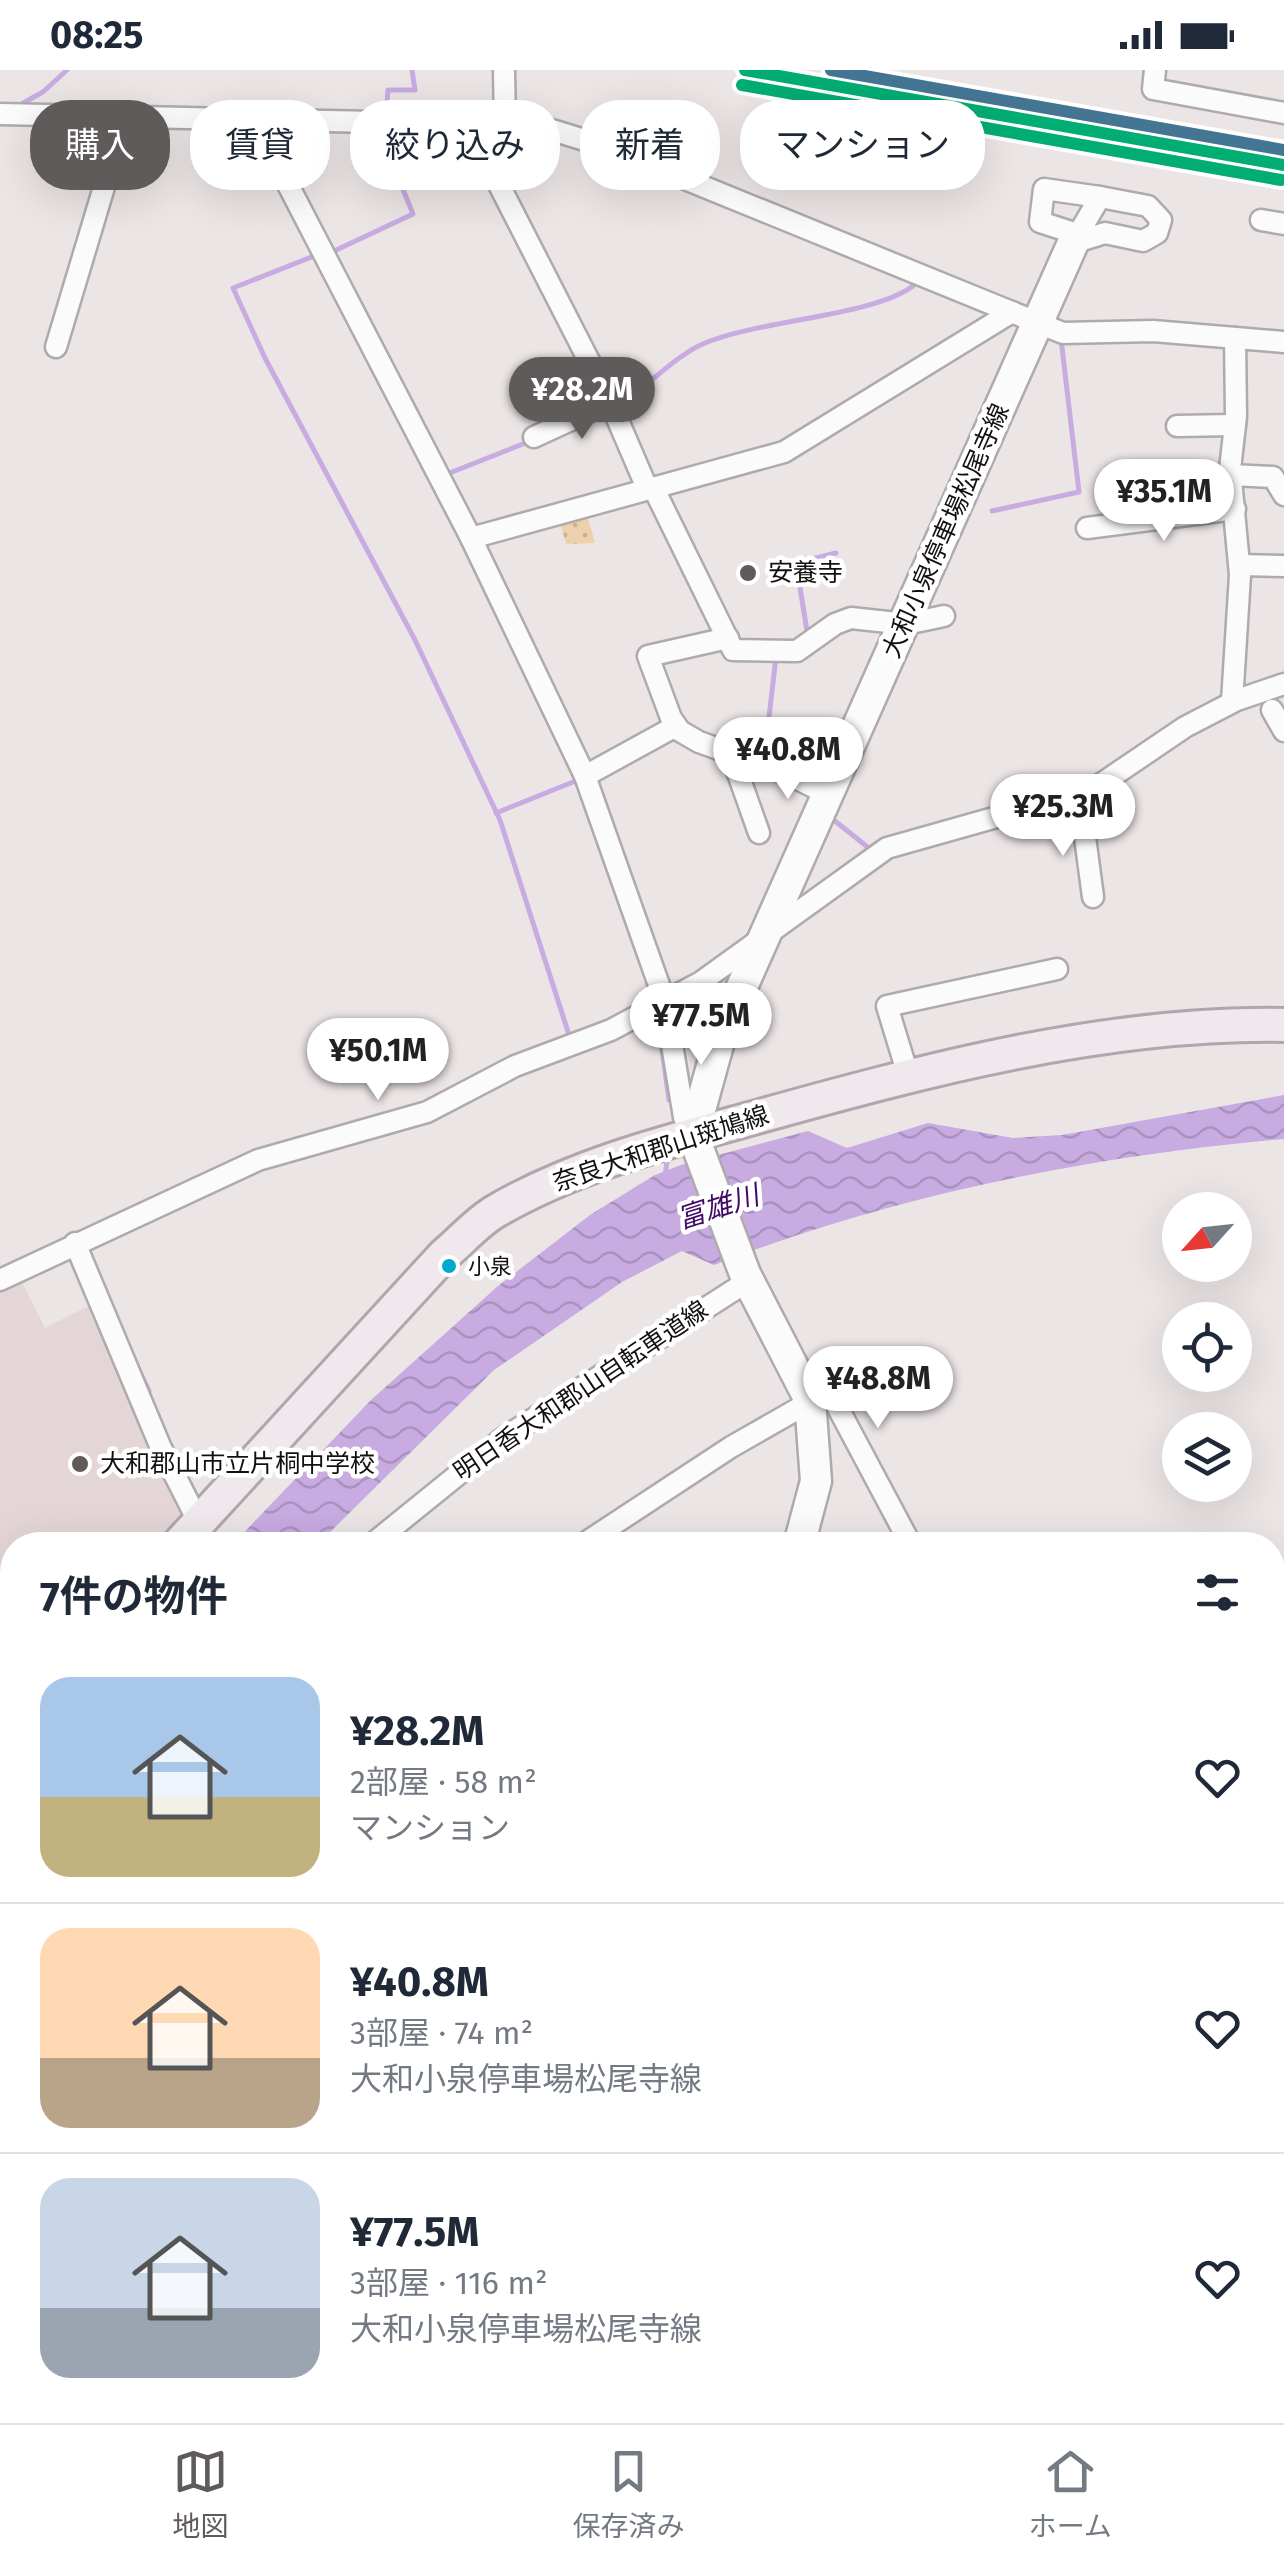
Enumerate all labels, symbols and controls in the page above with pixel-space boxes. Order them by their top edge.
text: 08:25 [50,12,143,58]
chip: 購入 [30,100,170,190]
chip: 賃貸 [190,100,330,190]
chip: 絞り込み [350,100,560,190]
chip: 新着 [580,100,720,190]
chip: マンション [740,100,985,190]
pin: ¥28.2M [501,357,663,442]
text: ¥28.2M [531,370,633,408]
street label: 大和小泉停車場松尾寺線 [876,399,1016,663]
pin: ¥35.1M [1083,459,1245,544]
text: ¥35.1M [1116,472,1212,510]
place label: 安養寺 [768,558,843,588]
marker: 安養寺 [737,562,759,584]
pin: ¥40.8M [707,717,869,802]
text: ¥40.8M [735,730,841,768]
pin: ¥25.3M [982,774,1144,859]
text: ¥25.3M [1012,787,1114,825]
pin: ¥77.5M [620,983,782,1068]
text: ¥77.5M [652,996,750,1034]
pin: ¥50.1M [297,1018,459,1103]
text: ¥50.1M [329,1031,427,1069]
street label: 奈良大和郡山斑鳩線 [549,1100,773,1198]
water label: 富雄川 [673,1177,766,1236]
north arrow [1162,1192,1252,1282]
map controls [1162,1192,1252,1502]
place label: 小泉 [468,1253,512,1280]
marker: 小泉 [439,1256,459,1276]
street label: 明日香大和郡山自転車道線 [448,1295,714,1487]
button: locate [1162,1302,1252,1392]
pin: ¥48.8M [797,1346,959,1431]
text: ¥48.8M [825,1359,931,1397]
button: layers [1162,1412,1252,1502]
place label: 大和郡山市立片桐中学校 [100,1449,375,1479]
marker: 大和郡山市立片桐中学校 [69,1453,91,1475]
icon: filters [1190,1565,1245,1620]
text: 7件の物件 [40,1572,228,1622]
text: ¥28.2M [350,1706,484,1756]
icon: home [120,1717,240,1837]
icon: heart [1190,1750,1245,1805]
text: 2部屋 · 58 m² [350,1763,537,1801]
text: マンション [350,1809,510,1847]
text: ¥40.8M [350,1957,489,2007]
icon: home [120,1968,240,2088]
icon: heart [1190,2001,1245,2056]
text: 3部屋 · 74 m² [350,2014,533,2052]
text: 大和小泉停車場松尾寺線 [350,2060,702,2098]
text: ¥77.5M [350,2207,479,2257]
icon: home [120,2218,240,2338]
icon: heart [1190,2251,1245,2306]
text: 3部屋 · 116 m² [350,2264,547,2302]
text: 大和小泉停車場松尾寺線 [350,2310,702,2348]
tab: 地図 [172,2444,228,2544]
tab: 保存済み [572,2444,684,2544]
tab: ホーム [1029,2444,1112,2544]

